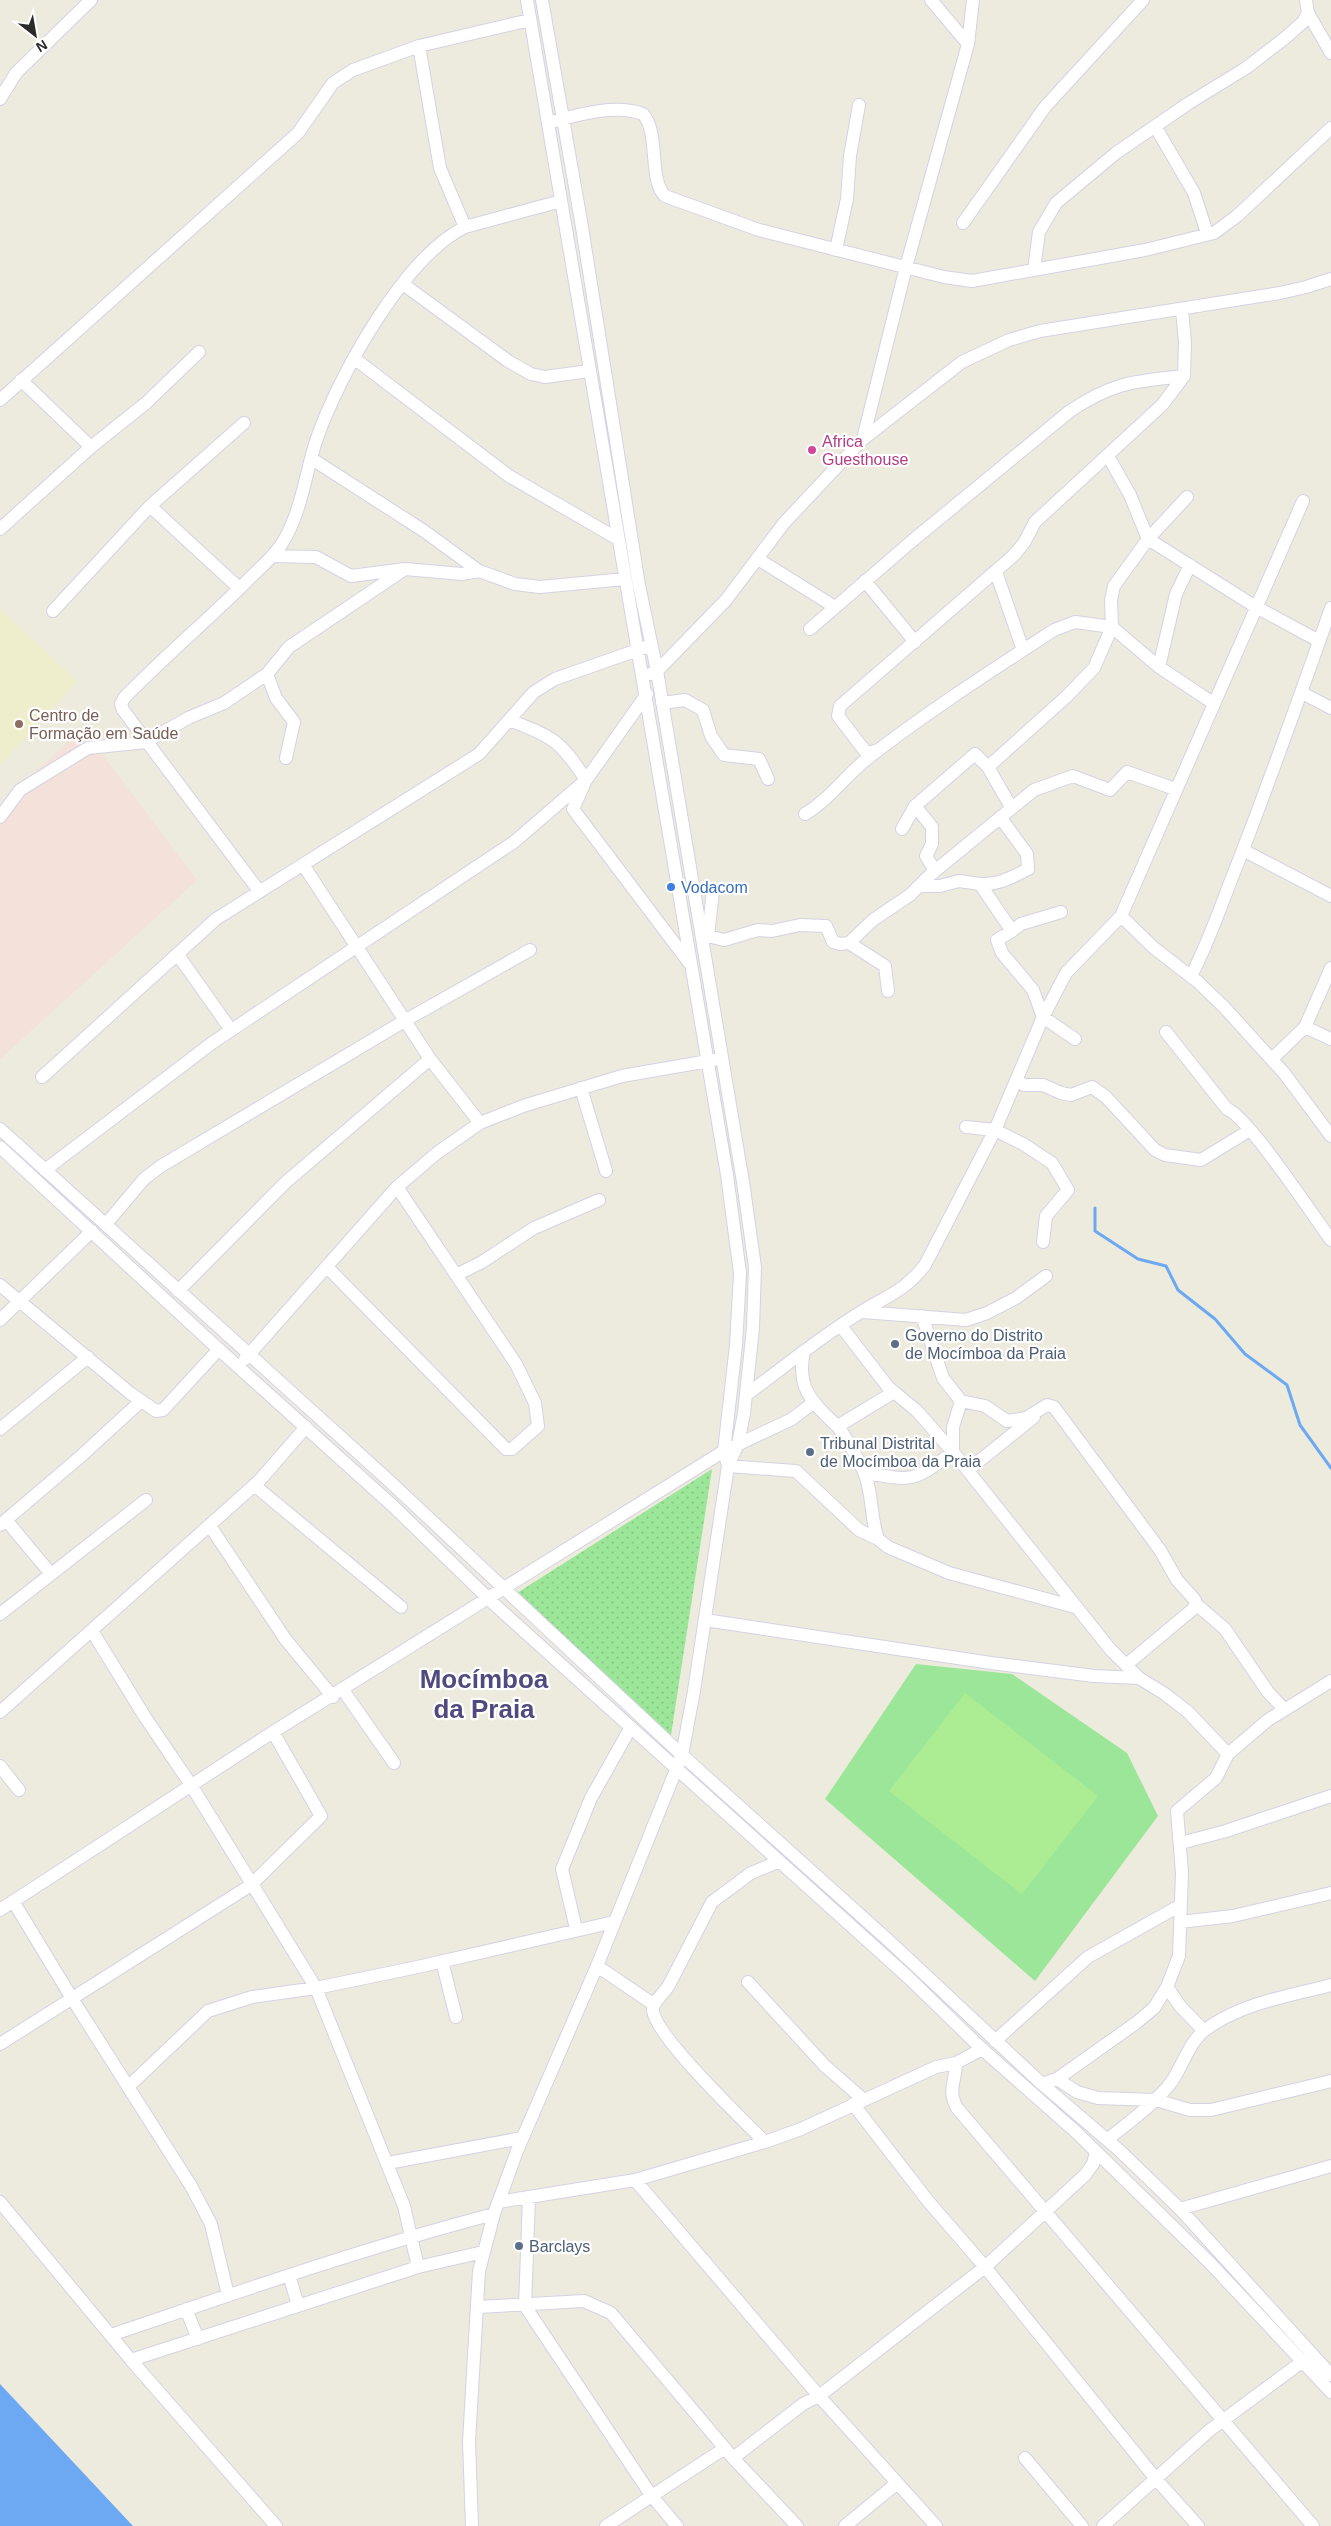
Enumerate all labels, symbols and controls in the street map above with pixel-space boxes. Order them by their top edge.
north arrow [10,10,60,60]
text: N [33,37,50,56]
place label: Africa Guesthouse [822,433,908,468]
marker: Africa Guesthouse [806,444,818,456]
place label: Centro de Formação em Saúde [29,707,179,742]
marker: Centro de Formação em Saúde [13,718,25,730]
place label: Vodacom [681,879,748,896]
marker: Vodacom [665,881,677,893]
place label: Governo do Distrito de Mocímboa da Praia [905,1327,1066,1362]
marker: Governo do Distrito de Mocímboa da Praia [889,1338,901,1350]
place label: Tribunal Distrital de Mocímboa da Praia [820,1435,981,1470]
marker: Tribunal Distrital de Mocímboa da Praia [804,1446,816,1458]
district label: Mocímboa da Praia [420,1664,549,1724]
place label: Barclays [529,2238,590,2255]
marker: Barclays [513,2240,525,2252]

